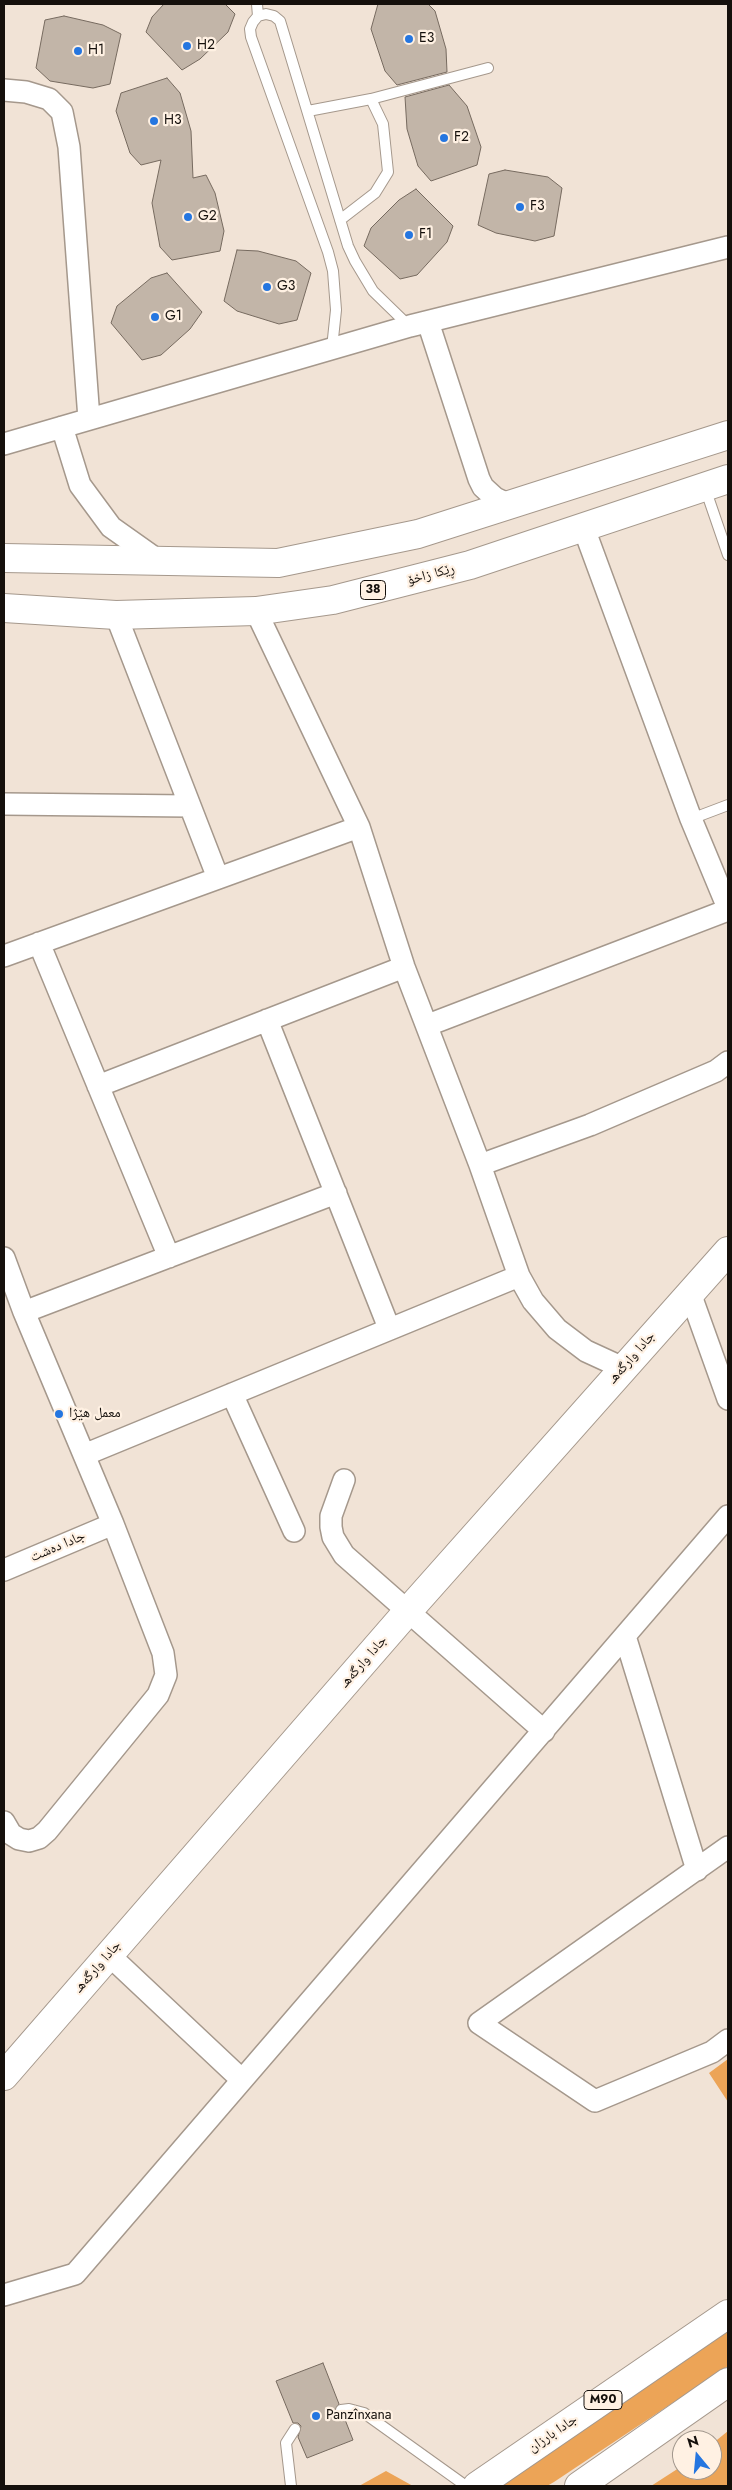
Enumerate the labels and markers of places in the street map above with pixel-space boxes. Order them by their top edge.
place label: E3 [419,31,434,47]
marker: E3 [403,33,415,45]
place label: H2 [197,38,215,54]
marker: H2 [181,40,193,52]
place label: H1 [88,43,104,59]
marker: H1 [72,45,84,57]
place label: H3 [164,113,182,129]
marker: H3 [148,115,160,127]
place label: F2 [454,130,469,146]
marker: F2 [438,132,450,144]
place label: F3 [530,199,545,215]
marker: F3 [514,201,526,213]
place label: G2 [198,209,217,225]
marker: G2 [182,211,194,223]
place label: F1 [419,227,432,243]
marker: F1 [403,229,415,241]
place label: G3 [277,279,295,295]
marker: G3 [261,281,273,293]
place label: G1 [165,309,182,325]
marker: G1 [149,311,161,323]
place label: معمل ھێژا [69,1406,121,1422]
marker: معمل ھێژا [53,1408,65,1420]
place label: Panzînxana [326,2408,391,2424]
marker: Panzînxana [310,2410,322,2422]

